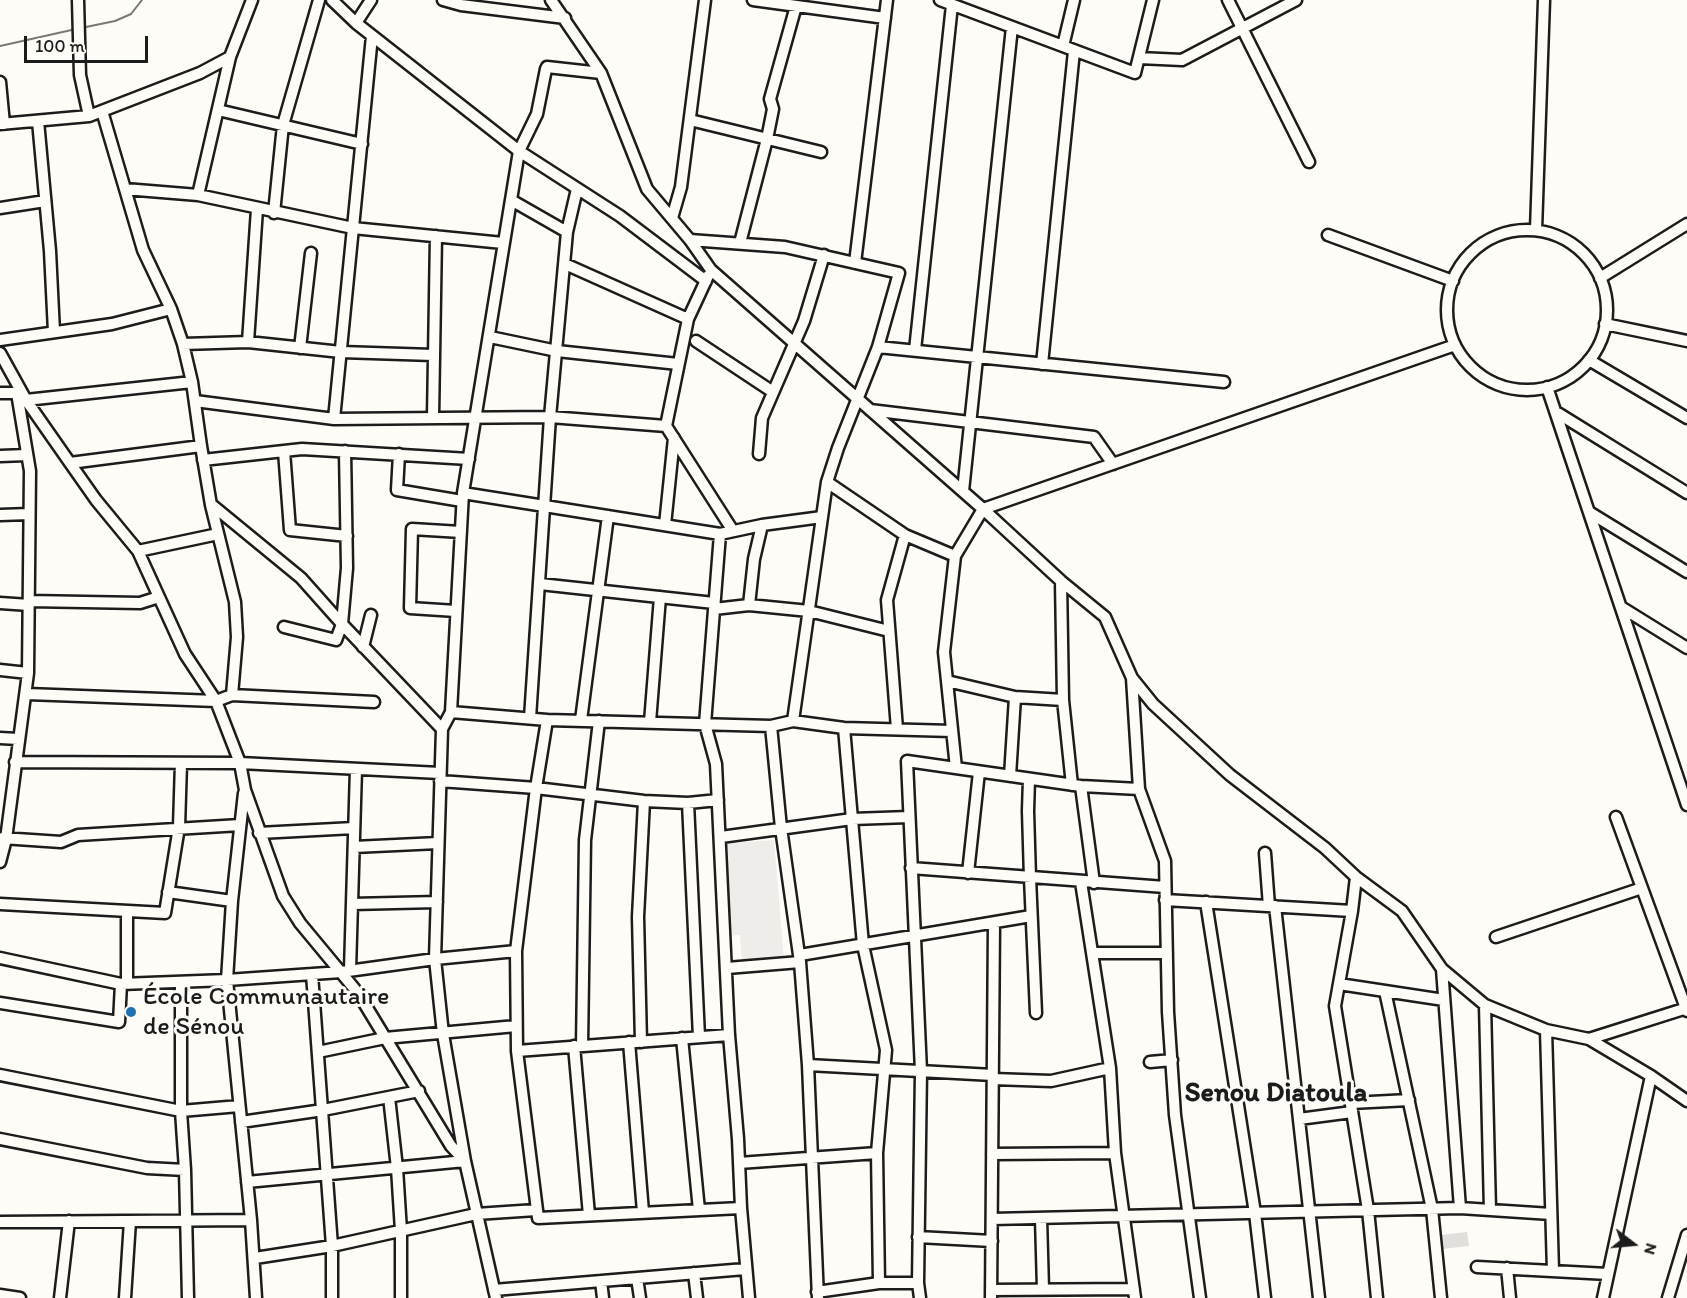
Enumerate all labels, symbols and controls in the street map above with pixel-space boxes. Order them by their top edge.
scale bar [27,24,152,62]
text: 100 m [35,35,85,57]
place label: École Communautaire de Sénou [143,981,389,1042]
marker: École Communautaire de Sénou [124,1005,138,1019]
district label: Senou Diatoula [1185,1077,1367,1111]
north arrow [1603,1214,1663,1274]
text: N [1640,1241,1661,1257]

